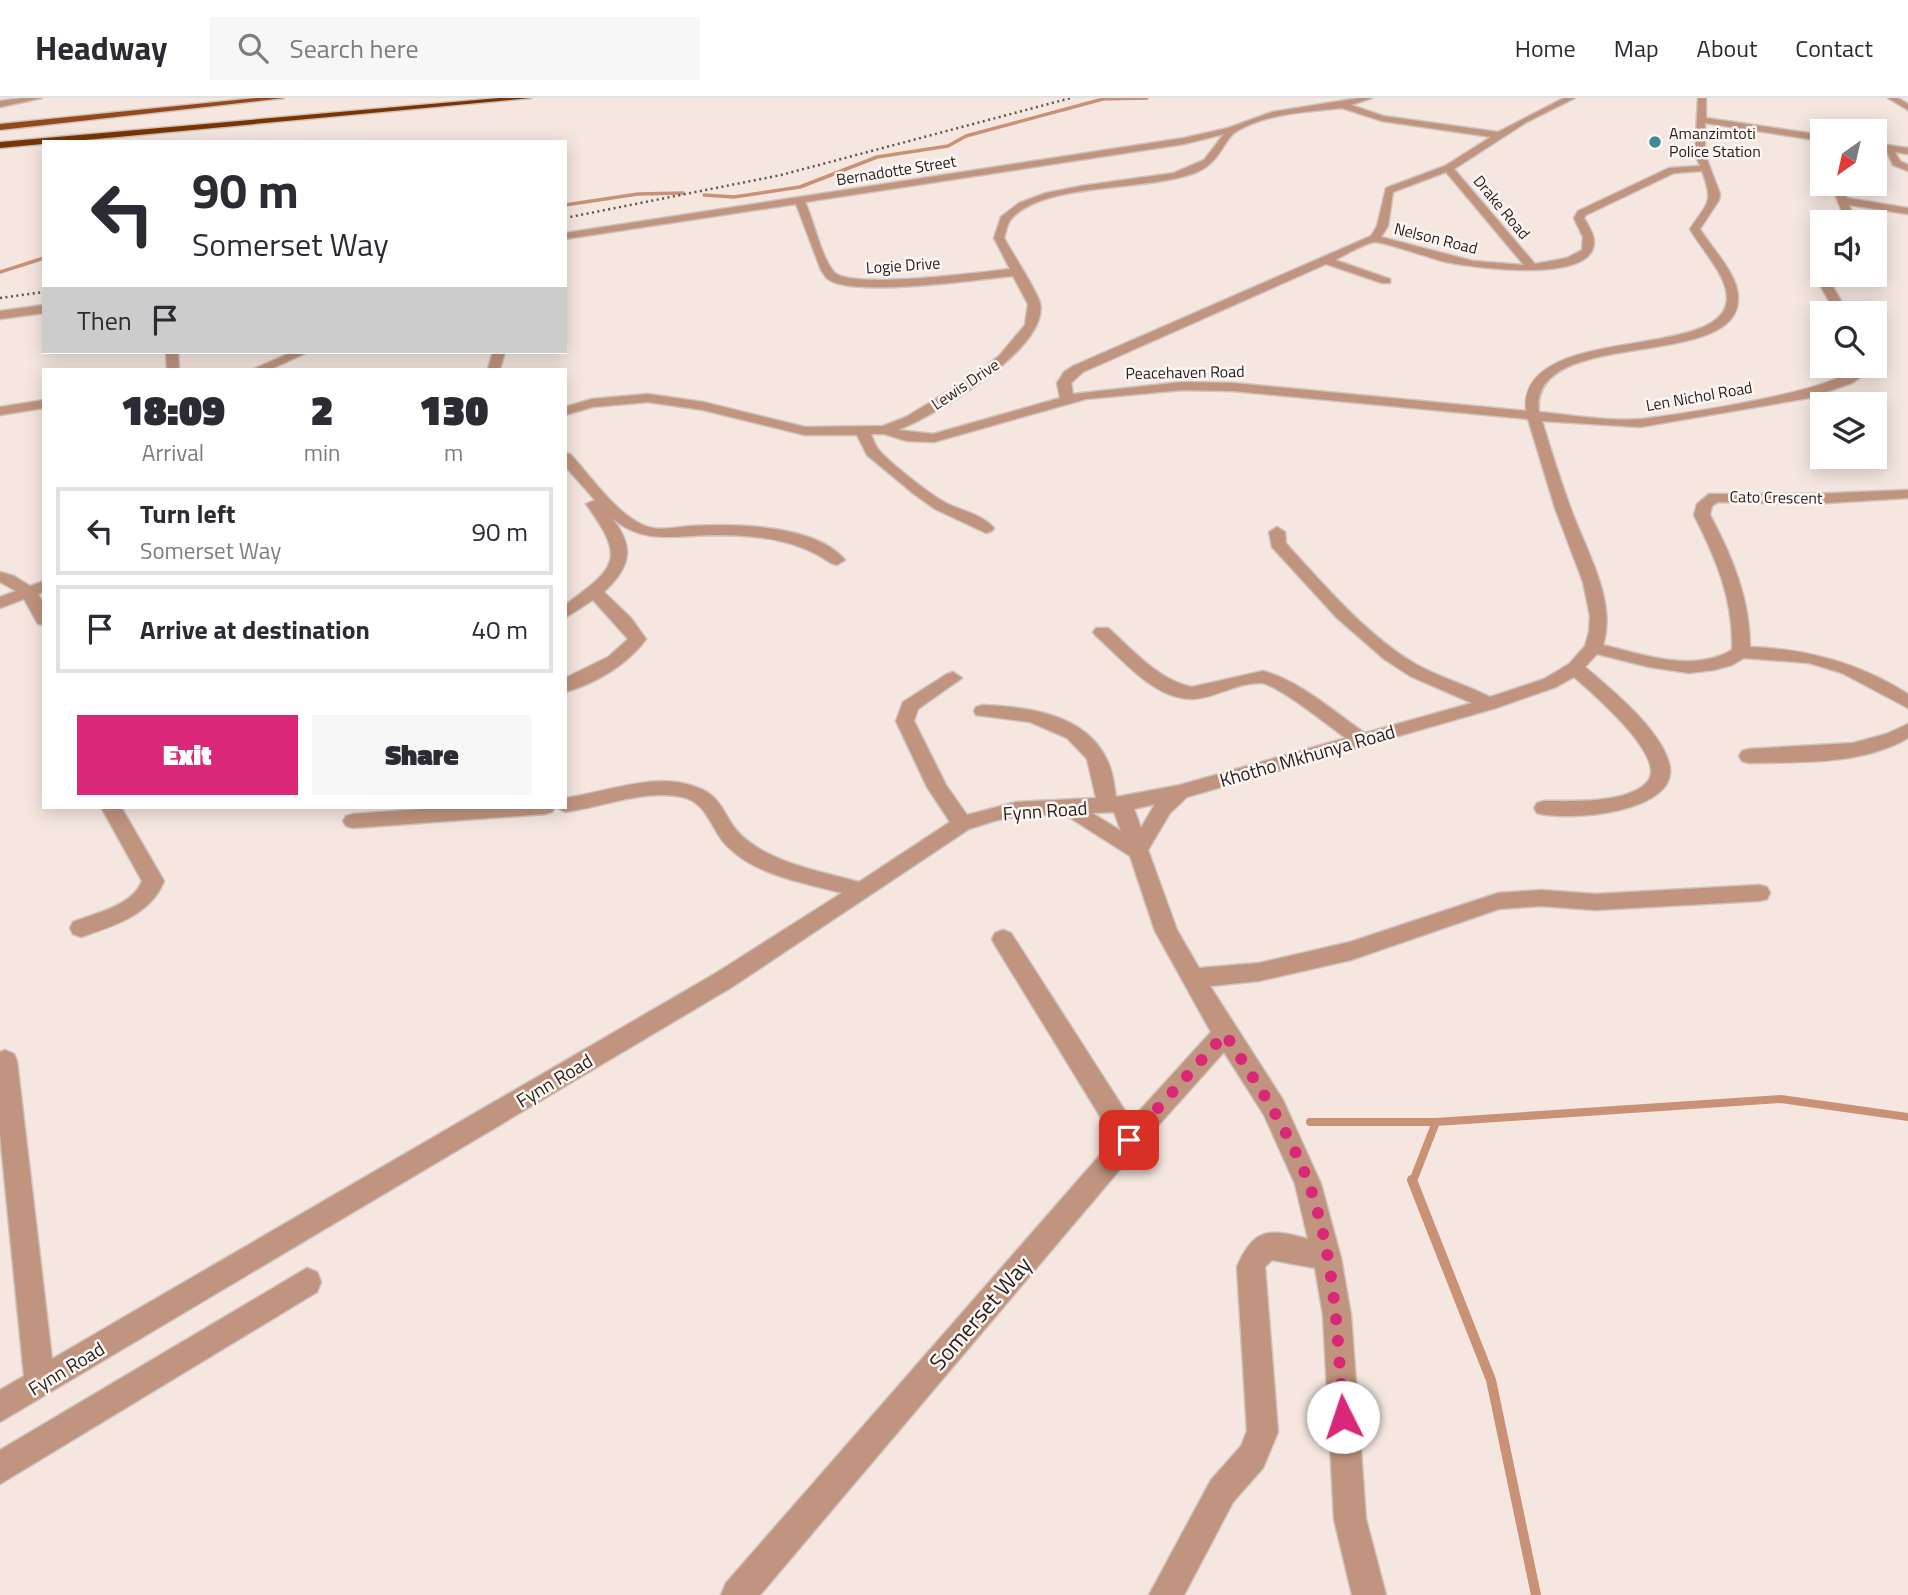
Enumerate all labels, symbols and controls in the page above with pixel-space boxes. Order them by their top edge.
search box [210,17,700,80]
text: Headway [35,23,168,73]
icon: search [234,29,272,67]
text: Search here [290,29,419,68]
text: Home [1515,30,1576,66]
text: Map [1614,30,1659,66]
text: About [1697,30,1757,66]
text: Contact [1795,30,1873,66]
north arrow [1810,119,1886,196]
map controls [1810,119,1887,469]
place label: Amanzimtoti Police Station [1669,121,1761,163]
marker: Amanzimtoti Police Station [1647,134,1663,150]
street label: Bernadotte Street [834,149,958,191]
text: 90 m [192,152,299,227]
icon: left [77,168,168,259]
street label: Drake Road [1468,170,1536,244]
button: sound [1810,210,1887,287]
street label: Nelson Road [1392,216,1480,260]
text: Somerset Way [192,220,389,268]
street label: Logie Drive [865,250,941,280]
text: Then [77,301,132,340]
icon: arrive [146,301,184,339]
button: search [1810,301,1887,378]
street label: Lewis Drive [926,352,1004,416]
street label: Peacehaven Road [1125,359,1245,385]
street label: Len Nichol Road [1644,375,1754,417]
text: 18:09 [121,377,225,441]
text: 2 [311,377,334,441]
text: 130 [419,377,488,441]
button: layers [1810,392,1887,469]
text: Arrival [142,435,204,470]
text: min [304,435,340,470]
text: m [444,435,463,470]
street label: Cato Crescent [1729,484,1823,510]
text: Turn left [140,494,235,533]
icon: left [81,512,119,550]
text: 90 m [471,512,528,551]
text: Somerset Way [140,533,281,568]
icon: arrive [81,610,119,648]
text: Arrive at destination [140,610,370,649]
text: 40 m [471,610,528,649]
button: Exit [77,715,298,795]
button: Share [312,715,532,795]
street label: Khotho Mkhunya Road [1216,716,1398,794]
street label: Fynn Road [1002,793,1088,827]
street label: Fynn Road [510,1046,598,1114]
pin [1099,1110,1159,1170]
icon: arrive [1110,1121,1148,1159]
street label: Somerset Way [920,1248,1040,1378]
street label: Fynn Road [22,1334,110,1402]
position arrow [1306,1380,1380,1454]

